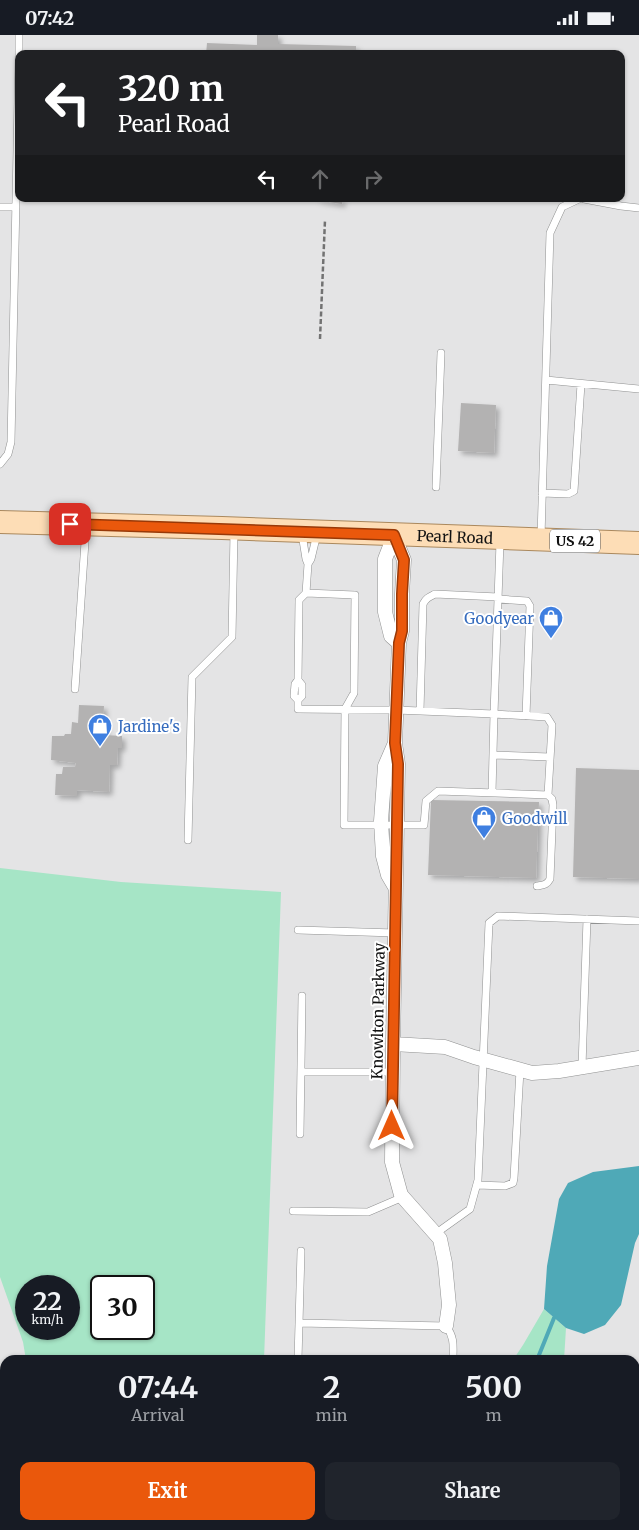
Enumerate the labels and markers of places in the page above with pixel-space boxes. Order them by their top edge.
pin [49,503,91,545]
shop icon: Goodyear [538,605,564,639]
place label: Goodyear [464,609,534,628]
shop icon: Jardine's [87,713,113,747]
place label: Jardine's [117,717,180,736]
shop icon: Goodwill [471,805,497,839]
place label: Goodwill [502,809,568,828]

